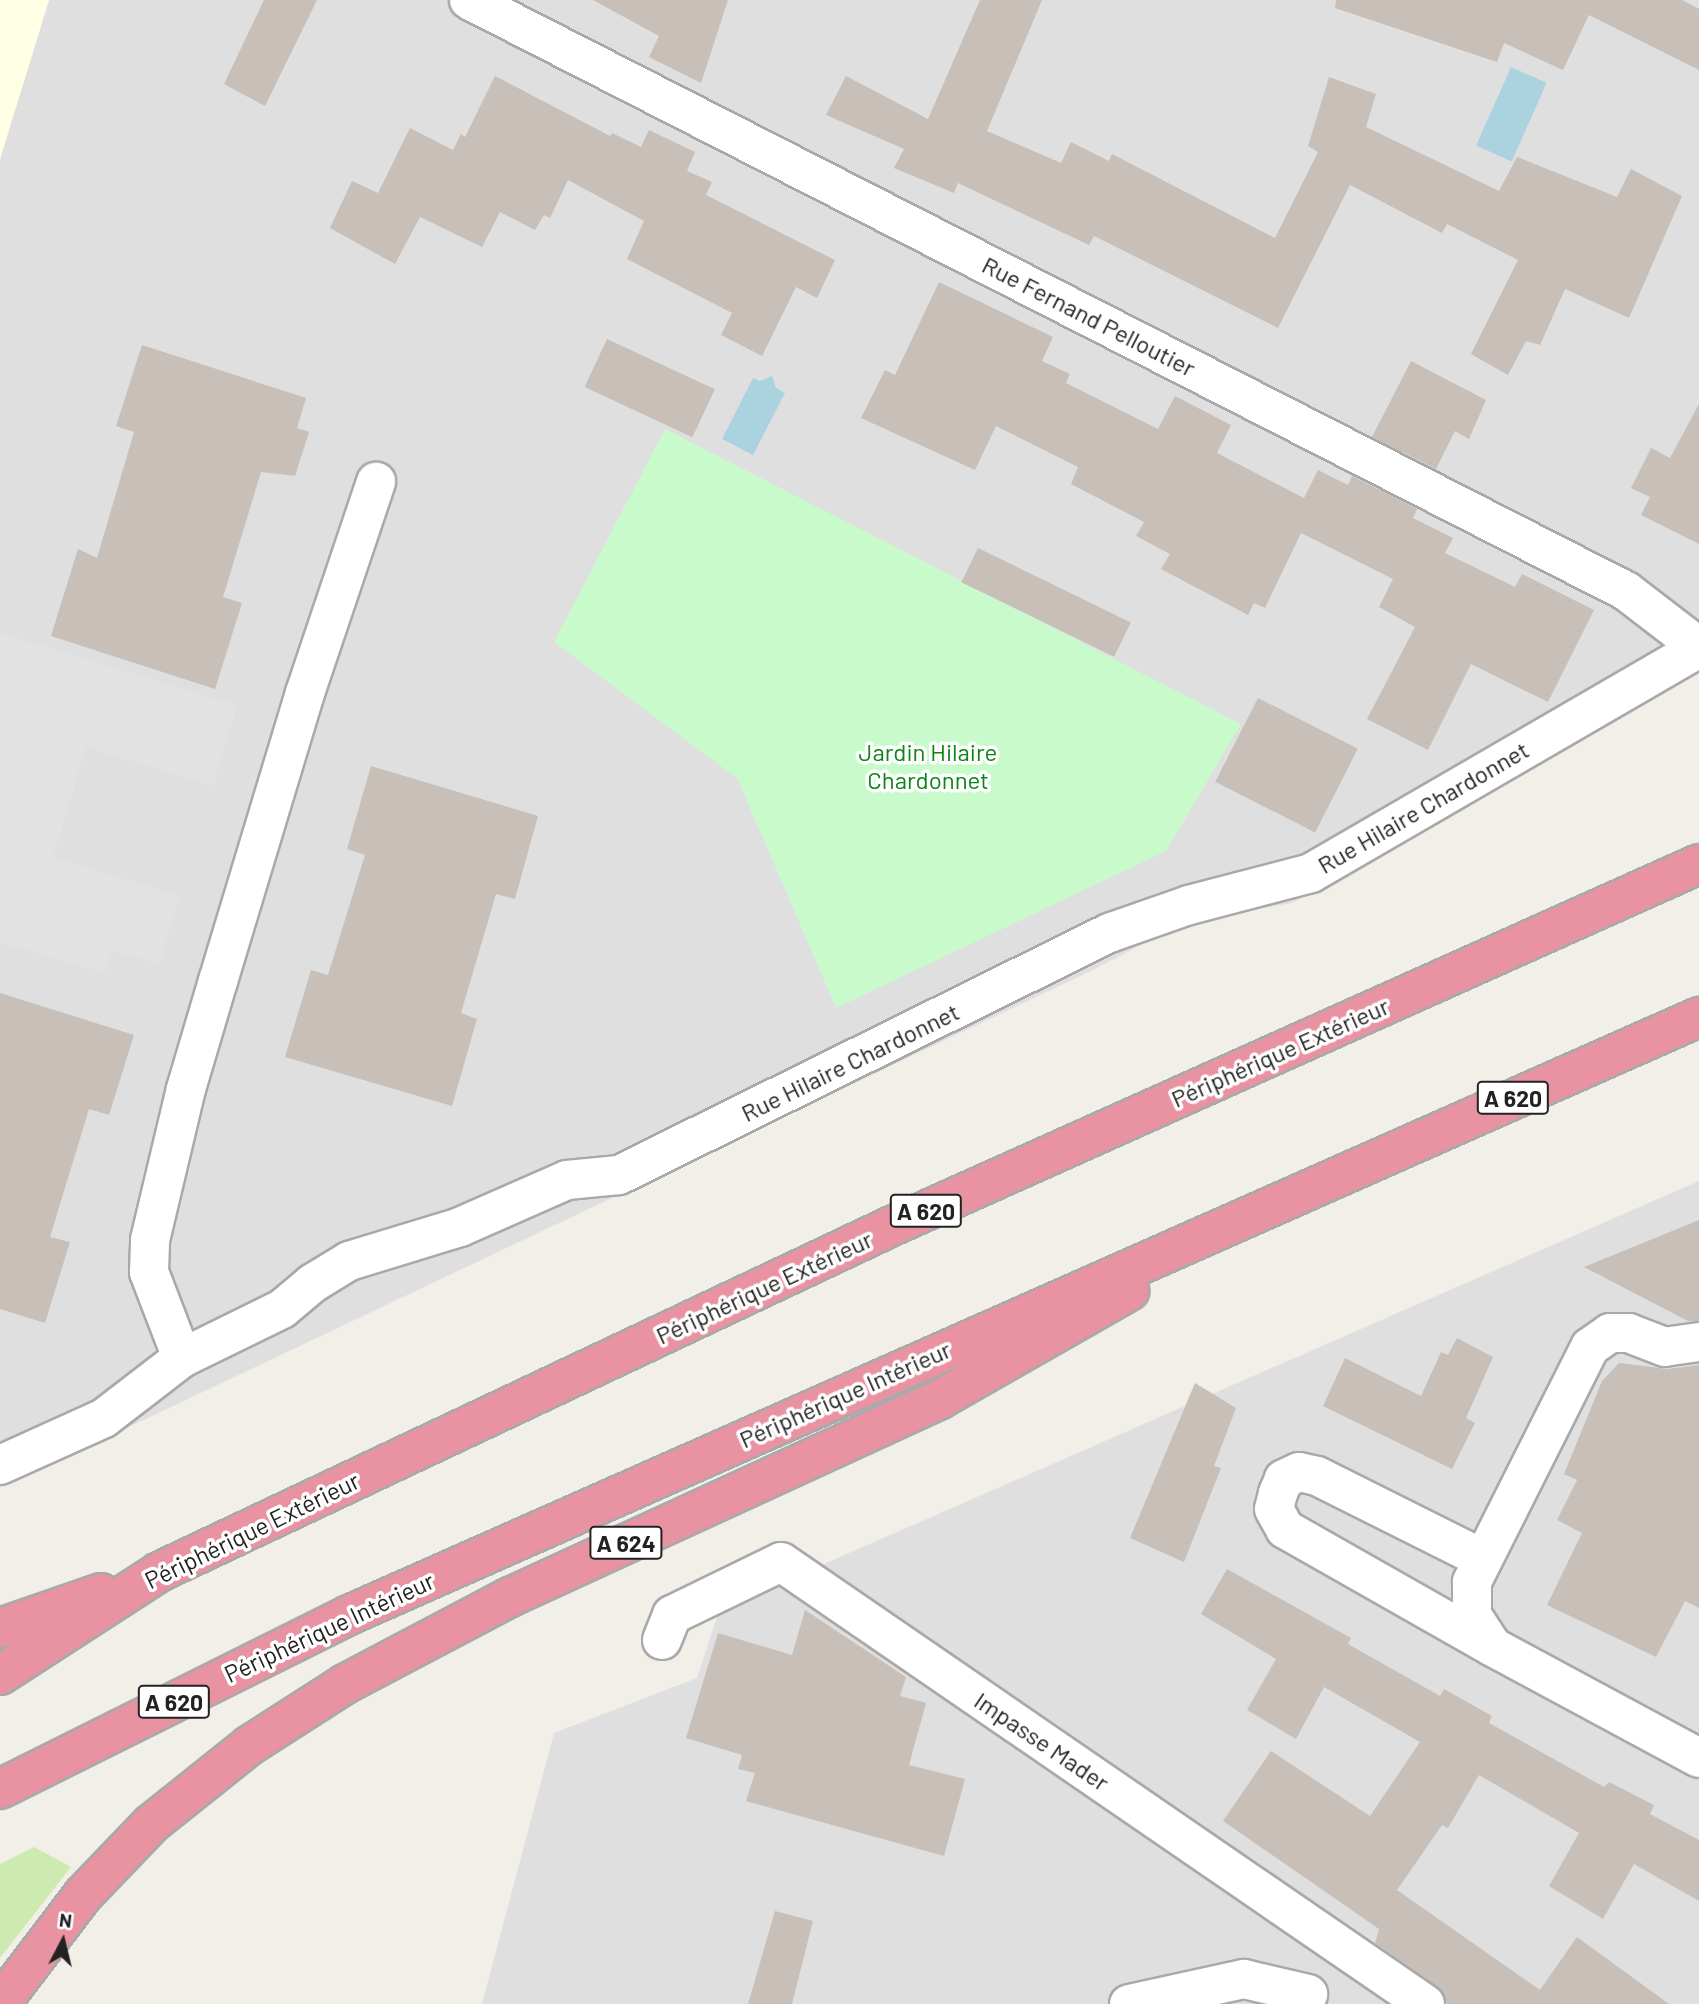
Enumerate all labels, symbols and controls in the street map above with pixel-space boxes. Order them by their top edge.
street label: Rue Fernand Pelloutier [978,250,1200,382]
street label: Rue Hilaire Chardonnet [1312,735,1534,879]
park label: Jardin Hilaire Chardonnet [859,738,997,794]
street label: Périphérique Extérieur [1167,991,1393,1113]
street label: Rue Hilaire Chardonnet [736,997,964,1127]
road number: A 620 [1476,1078,1550,1118]
road number: A 620 [889,1192,963,1230]
street label: Périphérique Extérieur [651,1224,877,1350]
street label: Périphérique Intérieur [735,1334,955,1454]
street label: Périphérique Extérieur [140,1466,364,1594]
road number: A 624 [589,1524,663,1562]
street label: Périphérique Intérieur [219,1566,439,1688]
road number: A 620 [137,1682,211,1722]
street label: Impasse Mader [969,1685,1115,1797]
north arrow [28,1906,98,1976]
text: N [58,1907,73,1932]

